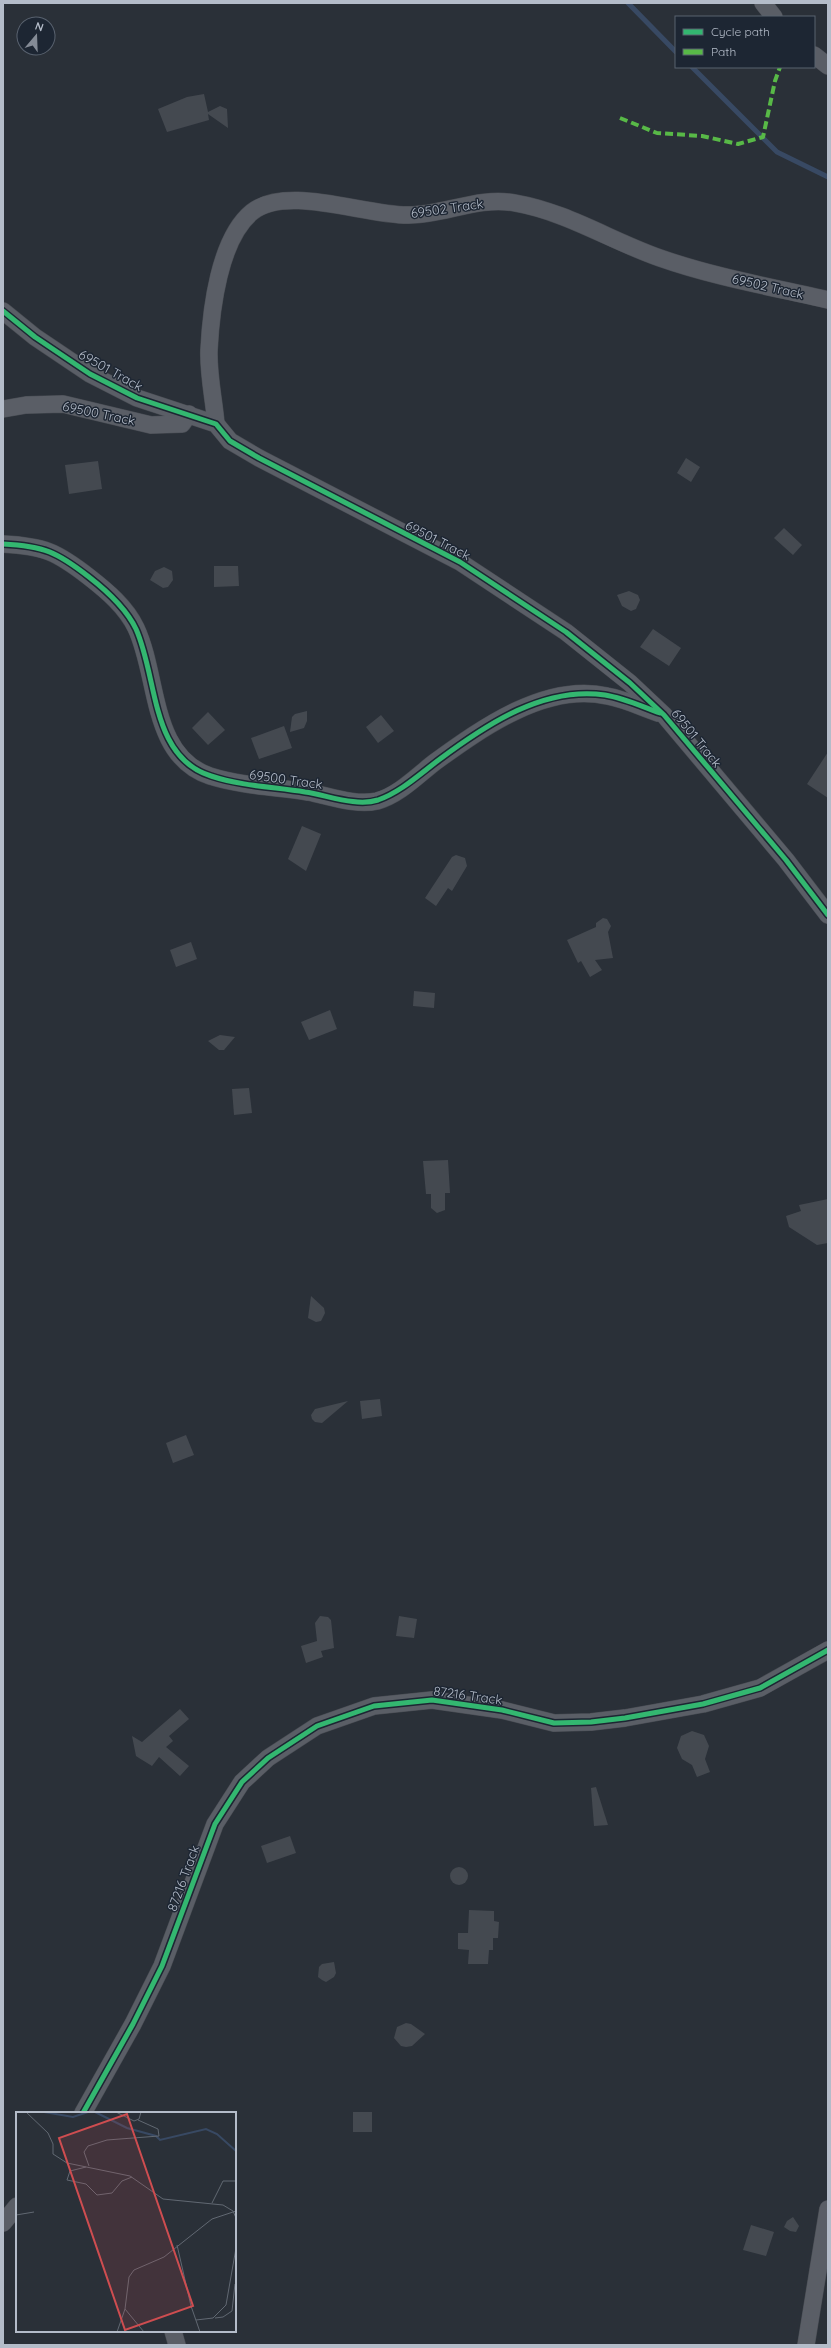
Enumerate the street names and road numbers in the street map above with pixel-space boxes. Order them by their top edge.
street label: 69502 Track [410,195,484,221]
street label: 69502 Track [730,270,806,302]
street label: 69501 Track [76,346,146,394]
street label: 69500 Track [61,397,137,429]
street label: 69501 Track [403,517,473,563]
street label: 69501 Track [668,705,726,771]
street label: 69500 Track [248,766,324,792]
street label: 87216 Track [433,1682,503,1708]
street label: 87216 Track [164,1843,202,1913]

